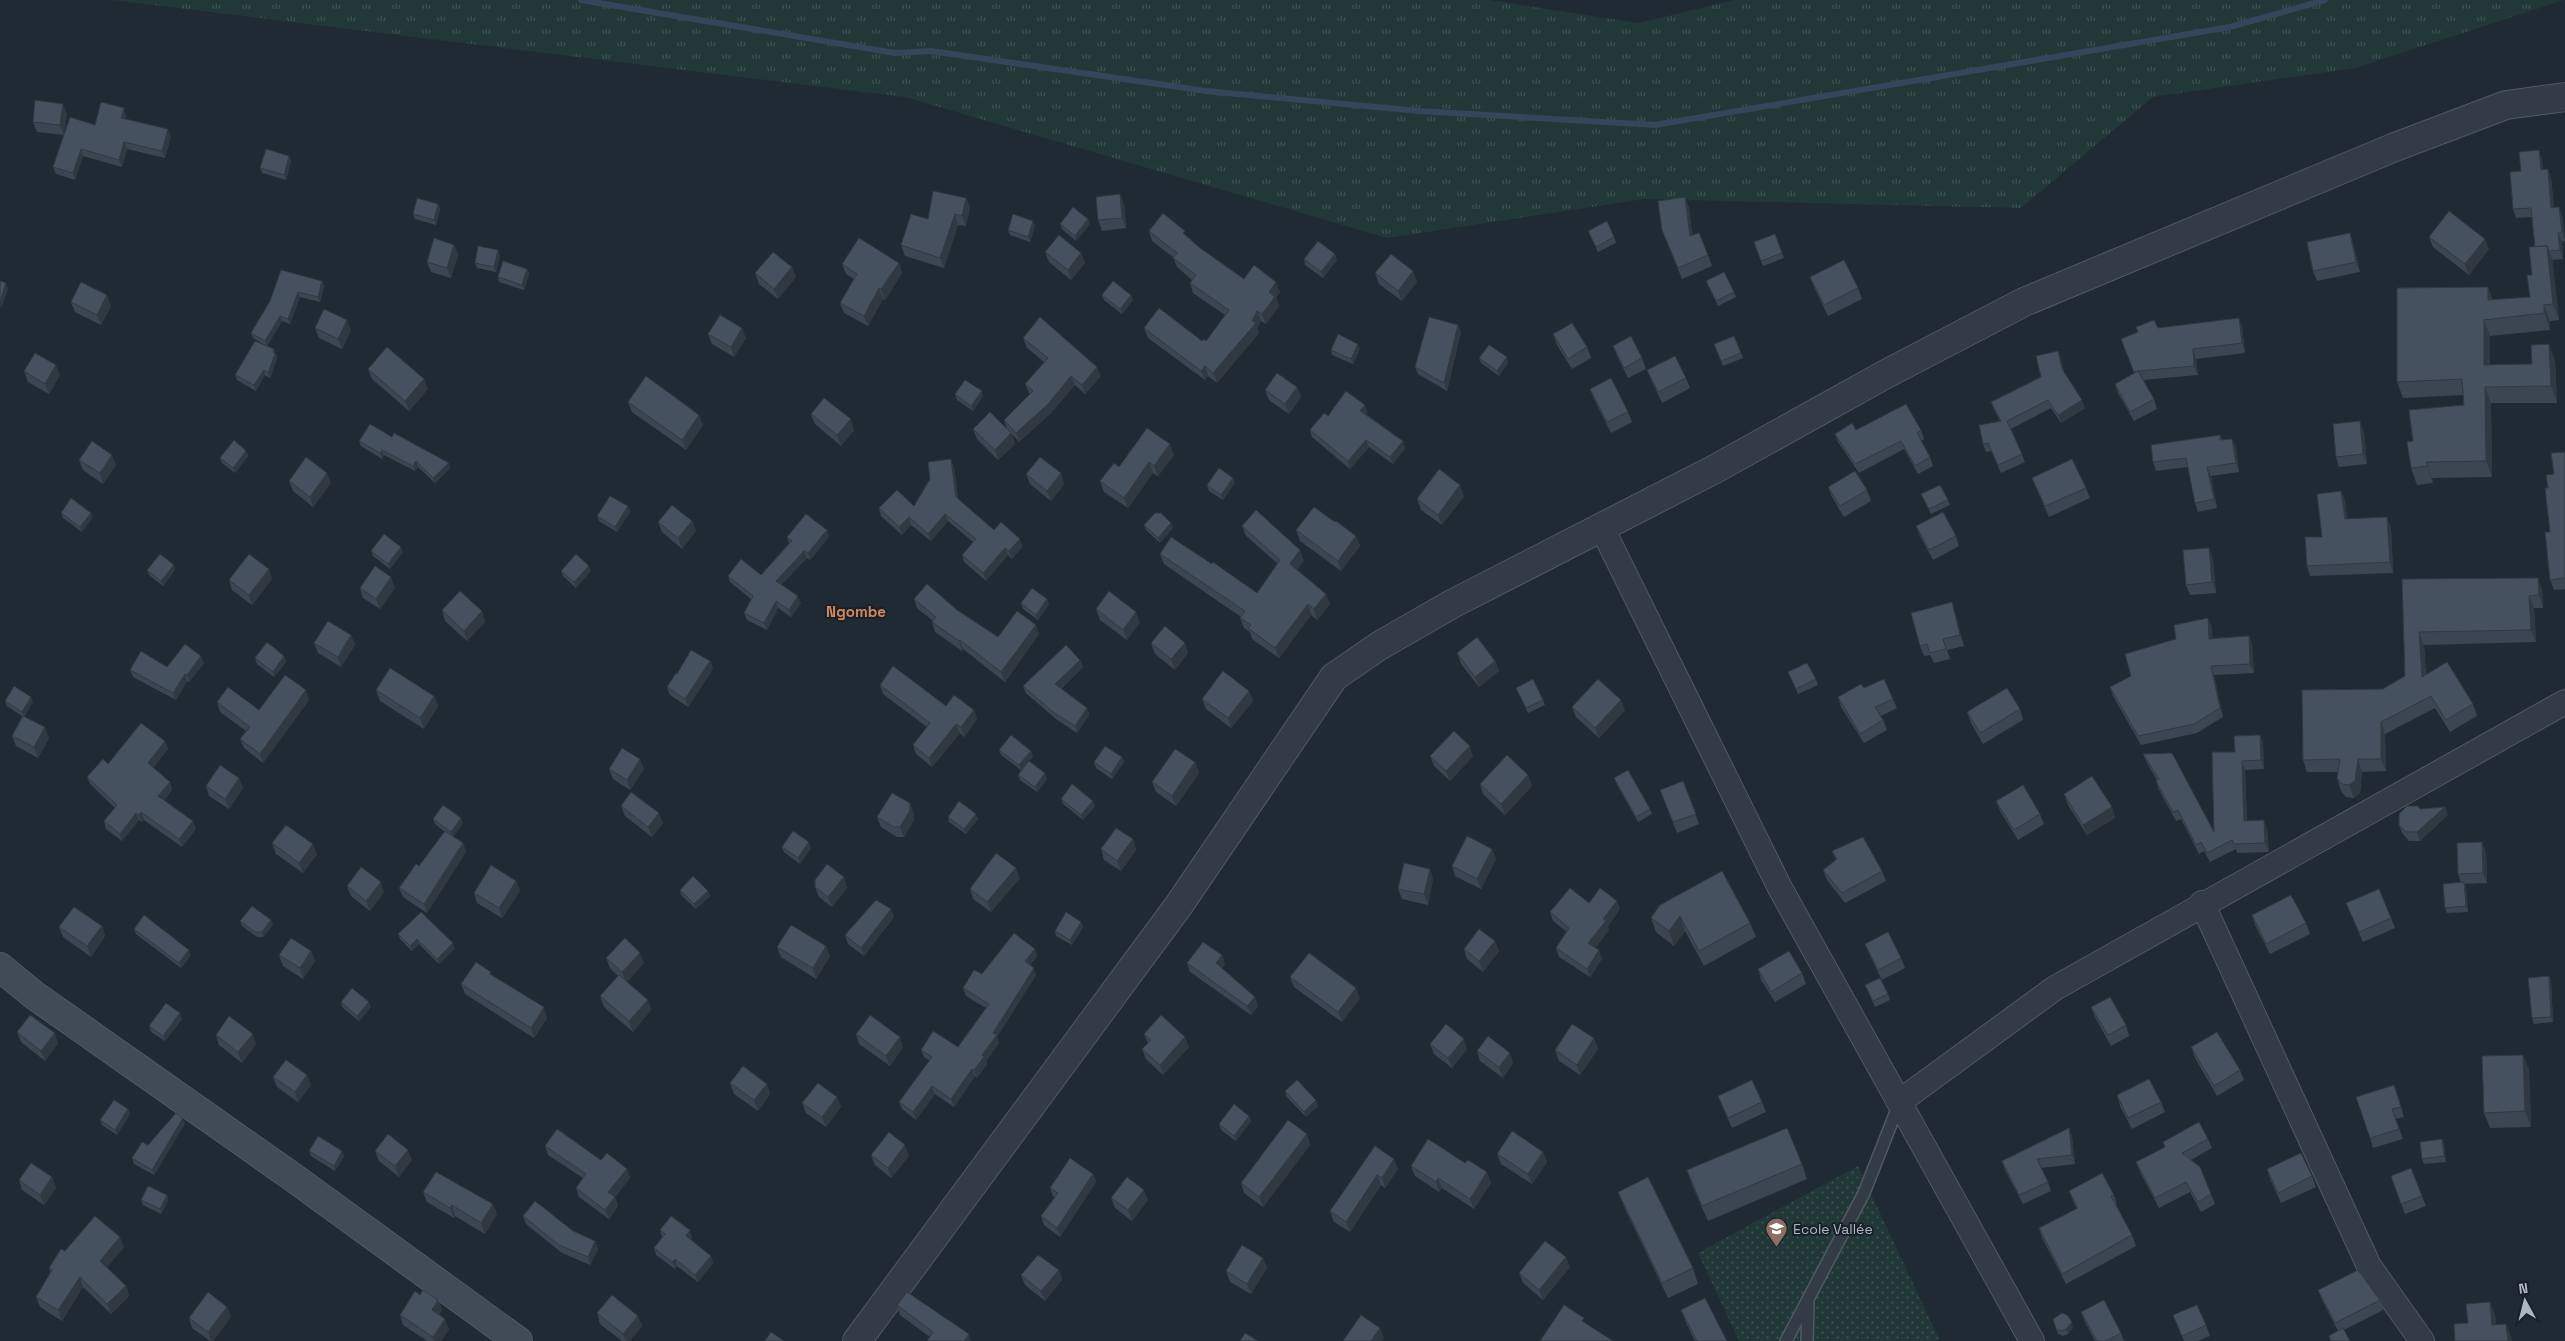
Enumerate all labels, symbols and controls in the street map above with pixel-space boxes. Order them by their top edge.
district label: Ngombe [826,602,886,621]
school or university icon: Ecole Vallée [1765,1217,1789,1248]
place label: Ecole Vallée [1793,1220,1873,1238]
north arrow [2500,1276,2550,1326]
text: N [2518,1279,2529,1298]

